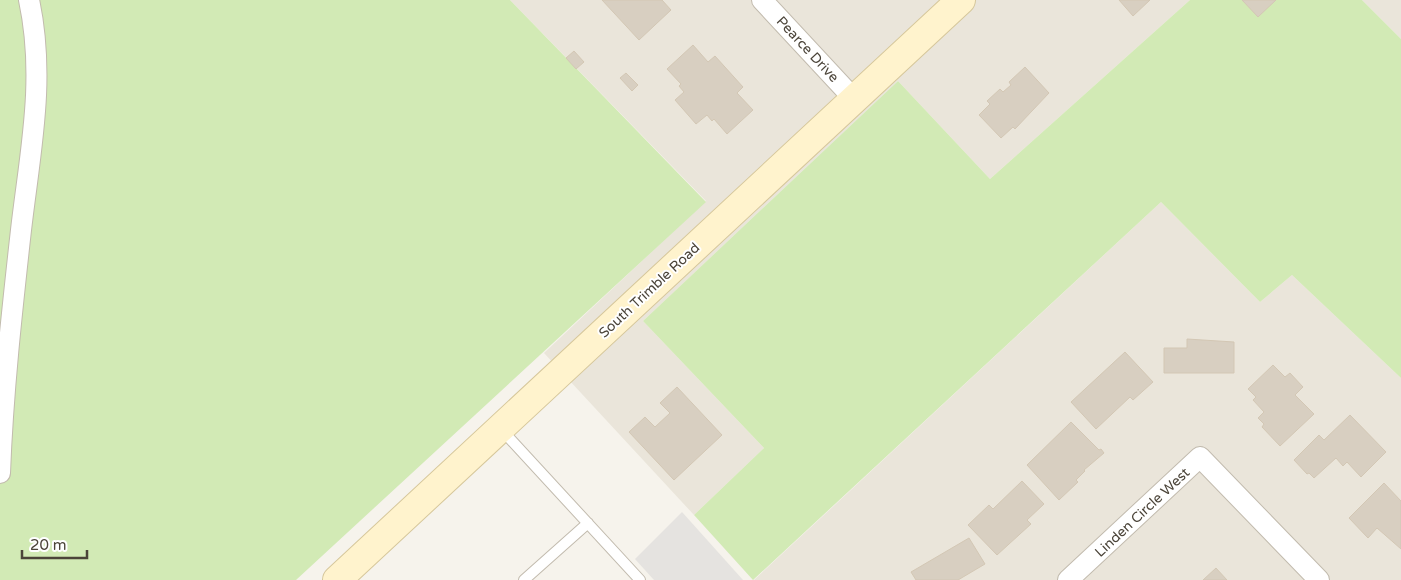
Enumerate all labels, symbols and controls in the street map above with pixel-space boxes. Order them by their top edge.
street label: Pearce Drive [773,13,842,86]
street label: South Trimble Road [595,239,703,341]
street label: Linden Circle West [1091,464,1194,561]
scale bar [22,528,88,560]
text: 20 m [30,536,67,554]

